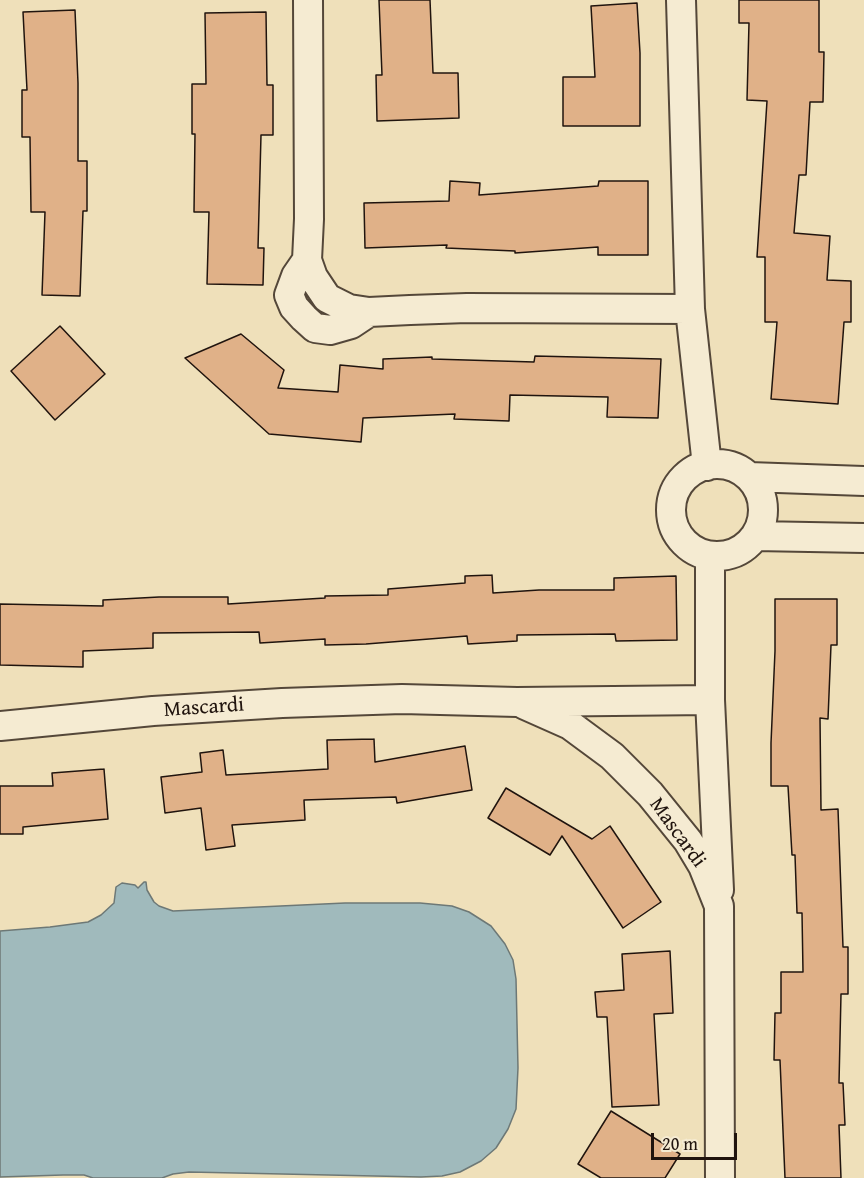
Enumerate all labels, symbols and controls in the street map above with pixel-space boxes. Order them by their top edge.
street label: Mascardi [163,693,245,723]
street label: Mascardi [643,793,711,873]
scale bar [654,1121,740,1159]
text: 20 m [662,1130,698,1157]

